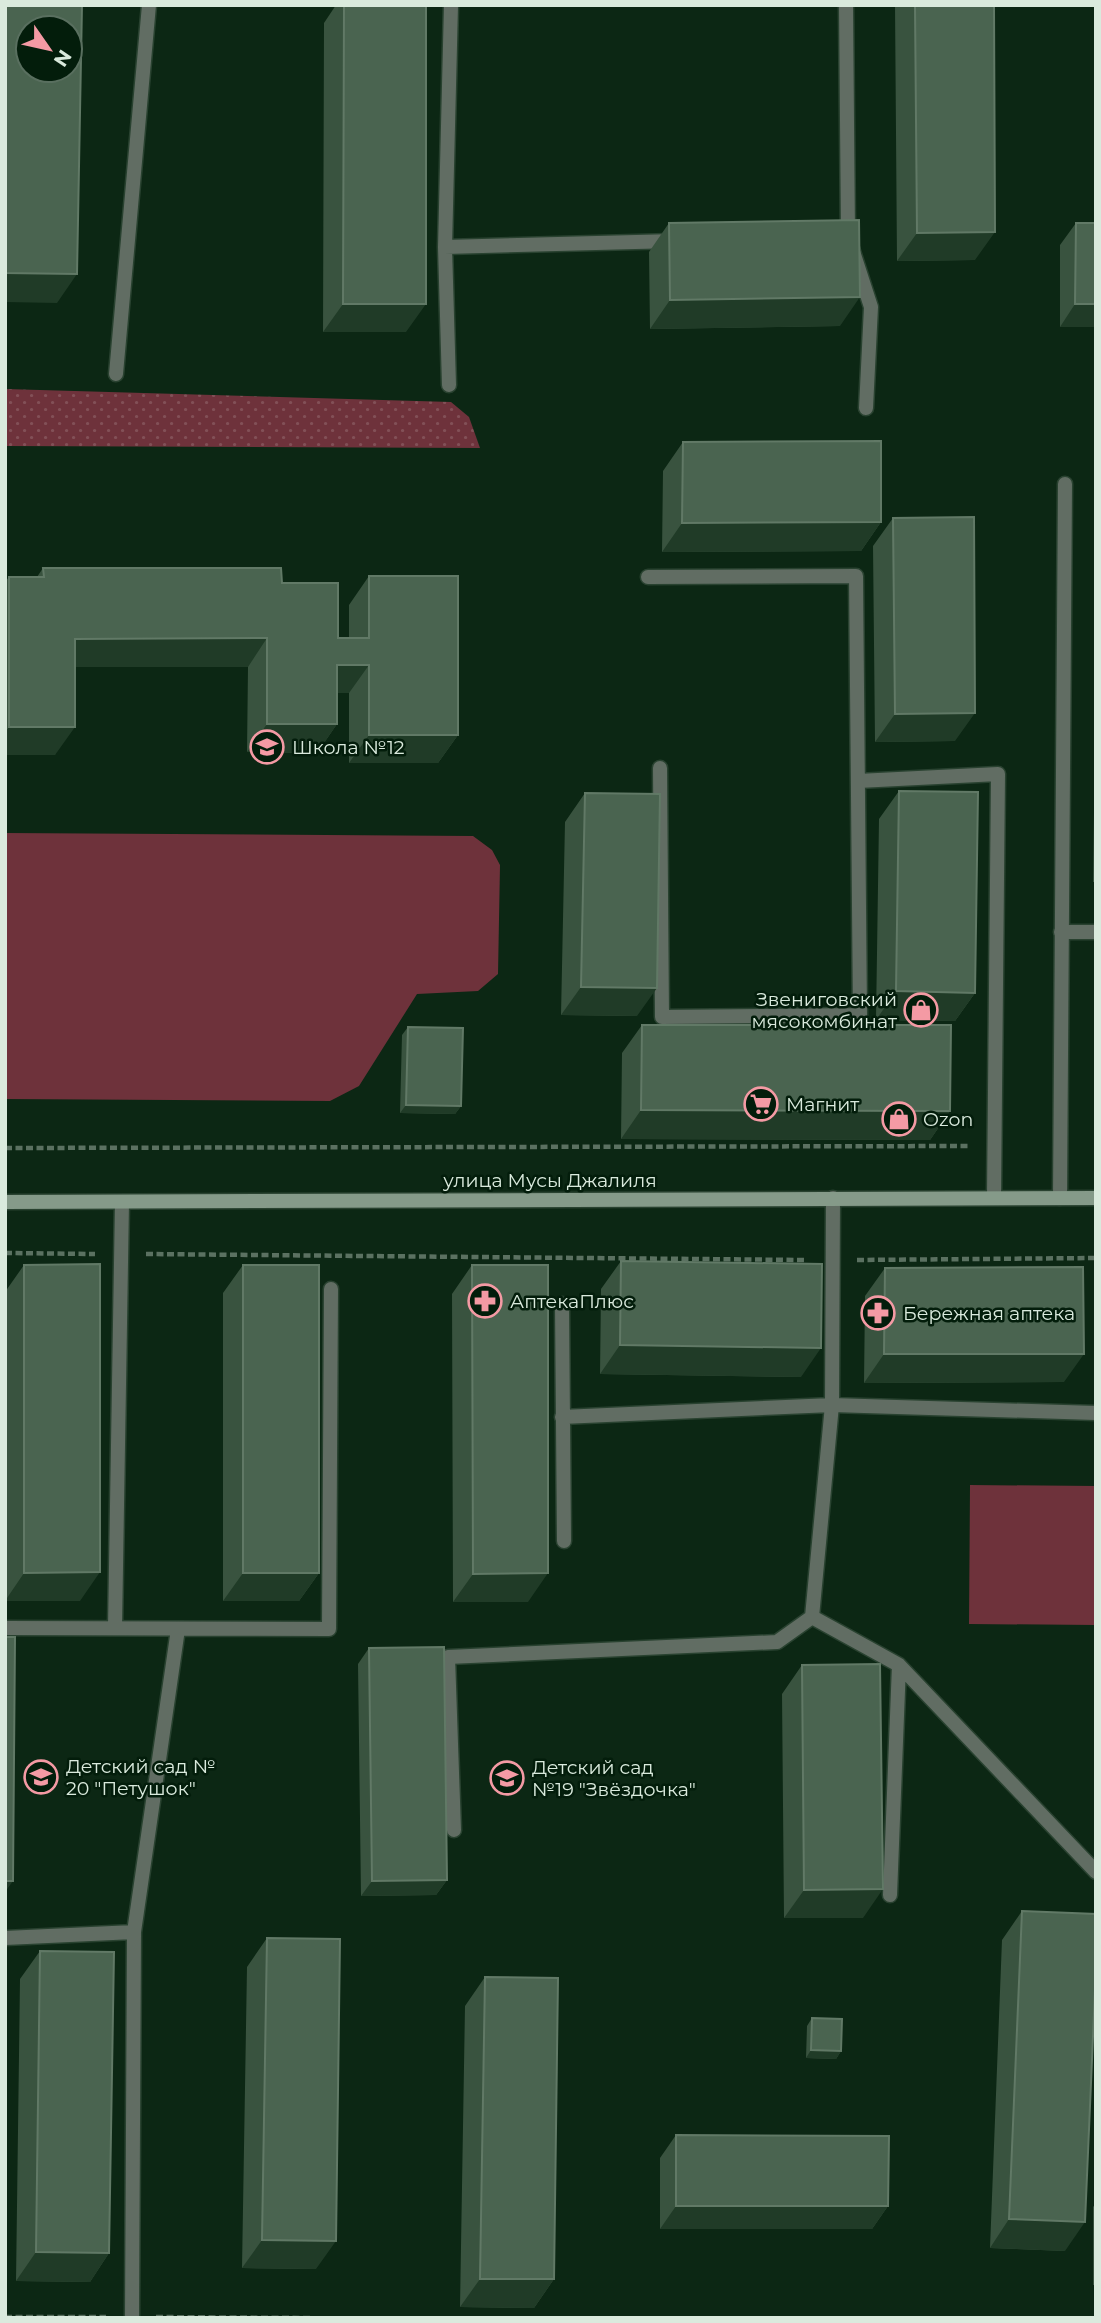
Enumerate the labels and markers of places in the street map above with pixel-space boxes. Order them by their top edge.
school or university icon: Школа №12 [248,728,286,766]
place label: Школа №12 [292,736,405,759]
place label: Звениговский мясокомбинат [752,988,897,1033]
shop icon: Звениговский мясокомбинат [902,991,940,1029]
supermarket icon: Магнит [742,1085,780,1123]
place label: Магнит [786,1093,859,1116]
shop icon: Ozon [880,1100,918,1138]
place label: Ozon [923,1108,973,1131]
pharmacy icon: АптекаПлюс [466,1282,504,1320]
place label: АптекаПлюс [510,1290,634,1313]
pharmacy icon: Бережная аптека [859,1294,897,1332]
place label: Бережная аптека [903,1302,1075,1325]
place label: Детский сад № 20 "Петушок" [66,1755,215,1800]
place label: Детский сад №19 "Звёздочка" [532,1756,696,1801]
school or university icon: Детский сад № 20 "Петушок" [22,1758,60,1796]
school or university icon: Детский сад №19 "Звёздочка" [488,1759,526,1797]

